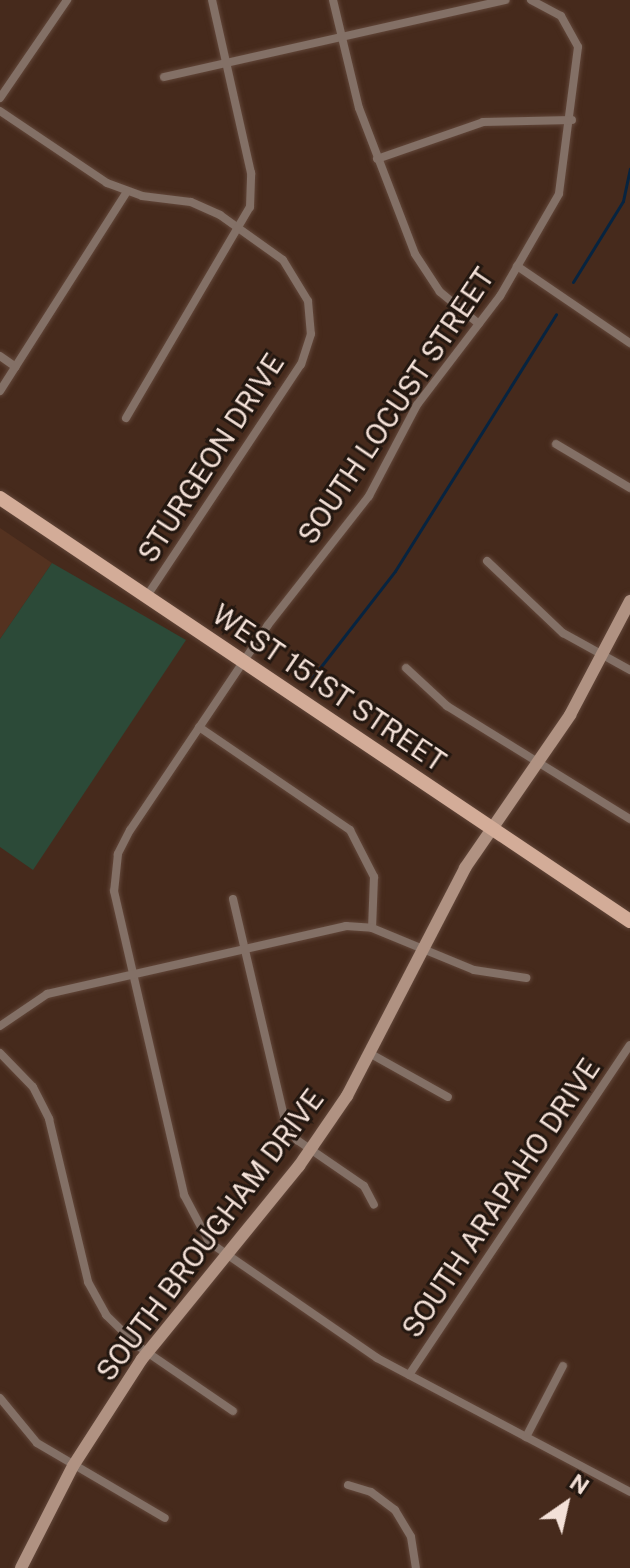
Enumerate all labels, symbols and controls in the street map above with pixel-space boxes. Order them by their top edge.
street label: SOUTH LOCUST STREET [291,262,501,550]
street label: STURGEON DRIVE [131,347,291,569]
street label: WEST 151ST STREET [206,597,452,779]
street label: SOUTH ARAPAHO DRIVE [395,1052,607,1344]
street label: SOUTH BROUGHAM DRIVE [89,1083,331,1387]
north arrow [526,1464,606,1544]
text: N [565,1469,594,1500]

